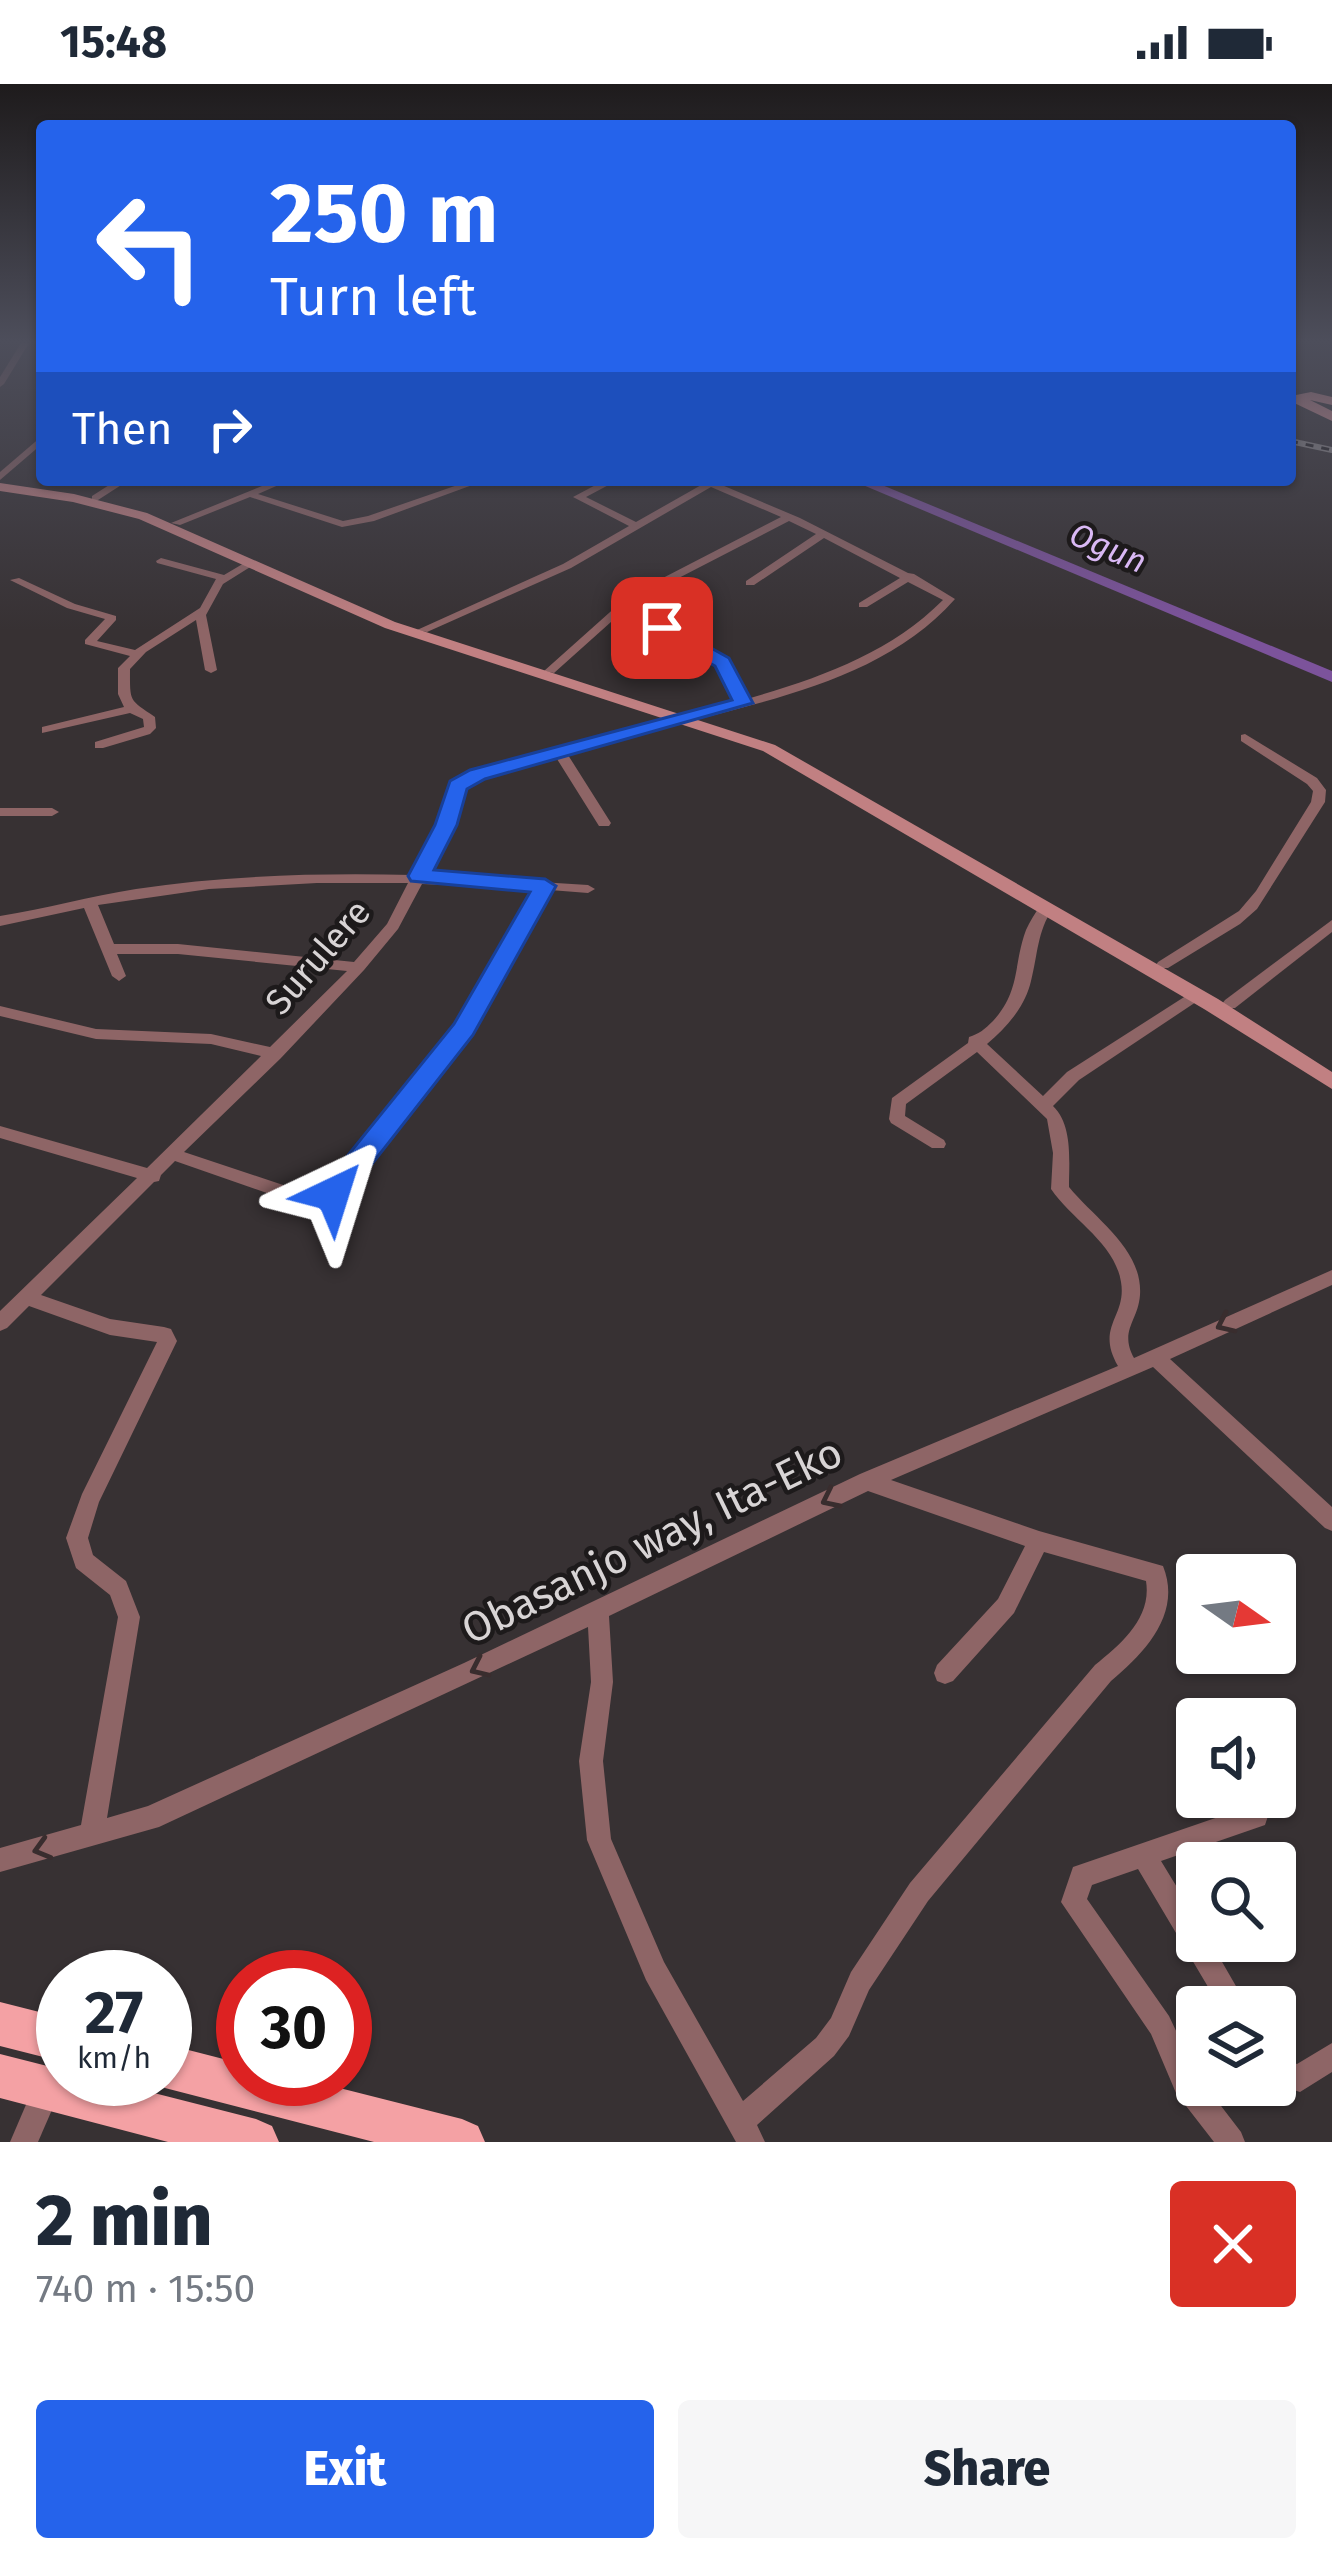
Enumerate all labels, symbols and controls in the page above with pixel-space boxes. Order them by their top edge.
text: 15:48 [60,15,167,69]
text: 250 m [270,163,498,264]
icon: left [72,168,228,324]
text: Turn left [270,265,477,329]
icon: right [197,396,263,462]
text: Then [72,402,173,456]
water label: Ogun [1063,514,1153,582]
pin [611,577,713,679]
icon: arrive [629,595,695,661]
street label: Surulere [256,891,380,1023]
position arrow [270,1131,396,1257]
one-way arrow [1216,1310,1237,1333]
street label: Obasanjo way, Ita-Eko [454,1427,850,1655]
one-way arrow [821,1484,842,1508]
north arrow [1176,1554,1296,1674]
map controls [1176,1554,1296,2106]
one-way arrow [470,1654,491,1677]
button: sound [1176,1698,1296,1818]
one-way arrow [32,1835,53,1860]
button: search [1176,1842,1296,1962]
speed limit sign: 30 [216,1950,372,2106]
text: 27 [85,1977,143,2049]
button: layers [1176,1986,1296,2106]
text: km/h [77,2040,151,2076]
text: 2 min [36,2178,212,2264]
button: close [1170,2181,1296,2307]
text: 740 m · 15:50 [36,2266,255,2312]
button: Exit [36,2400,654,2538]
button: Share [678,2400,1296,2538]

